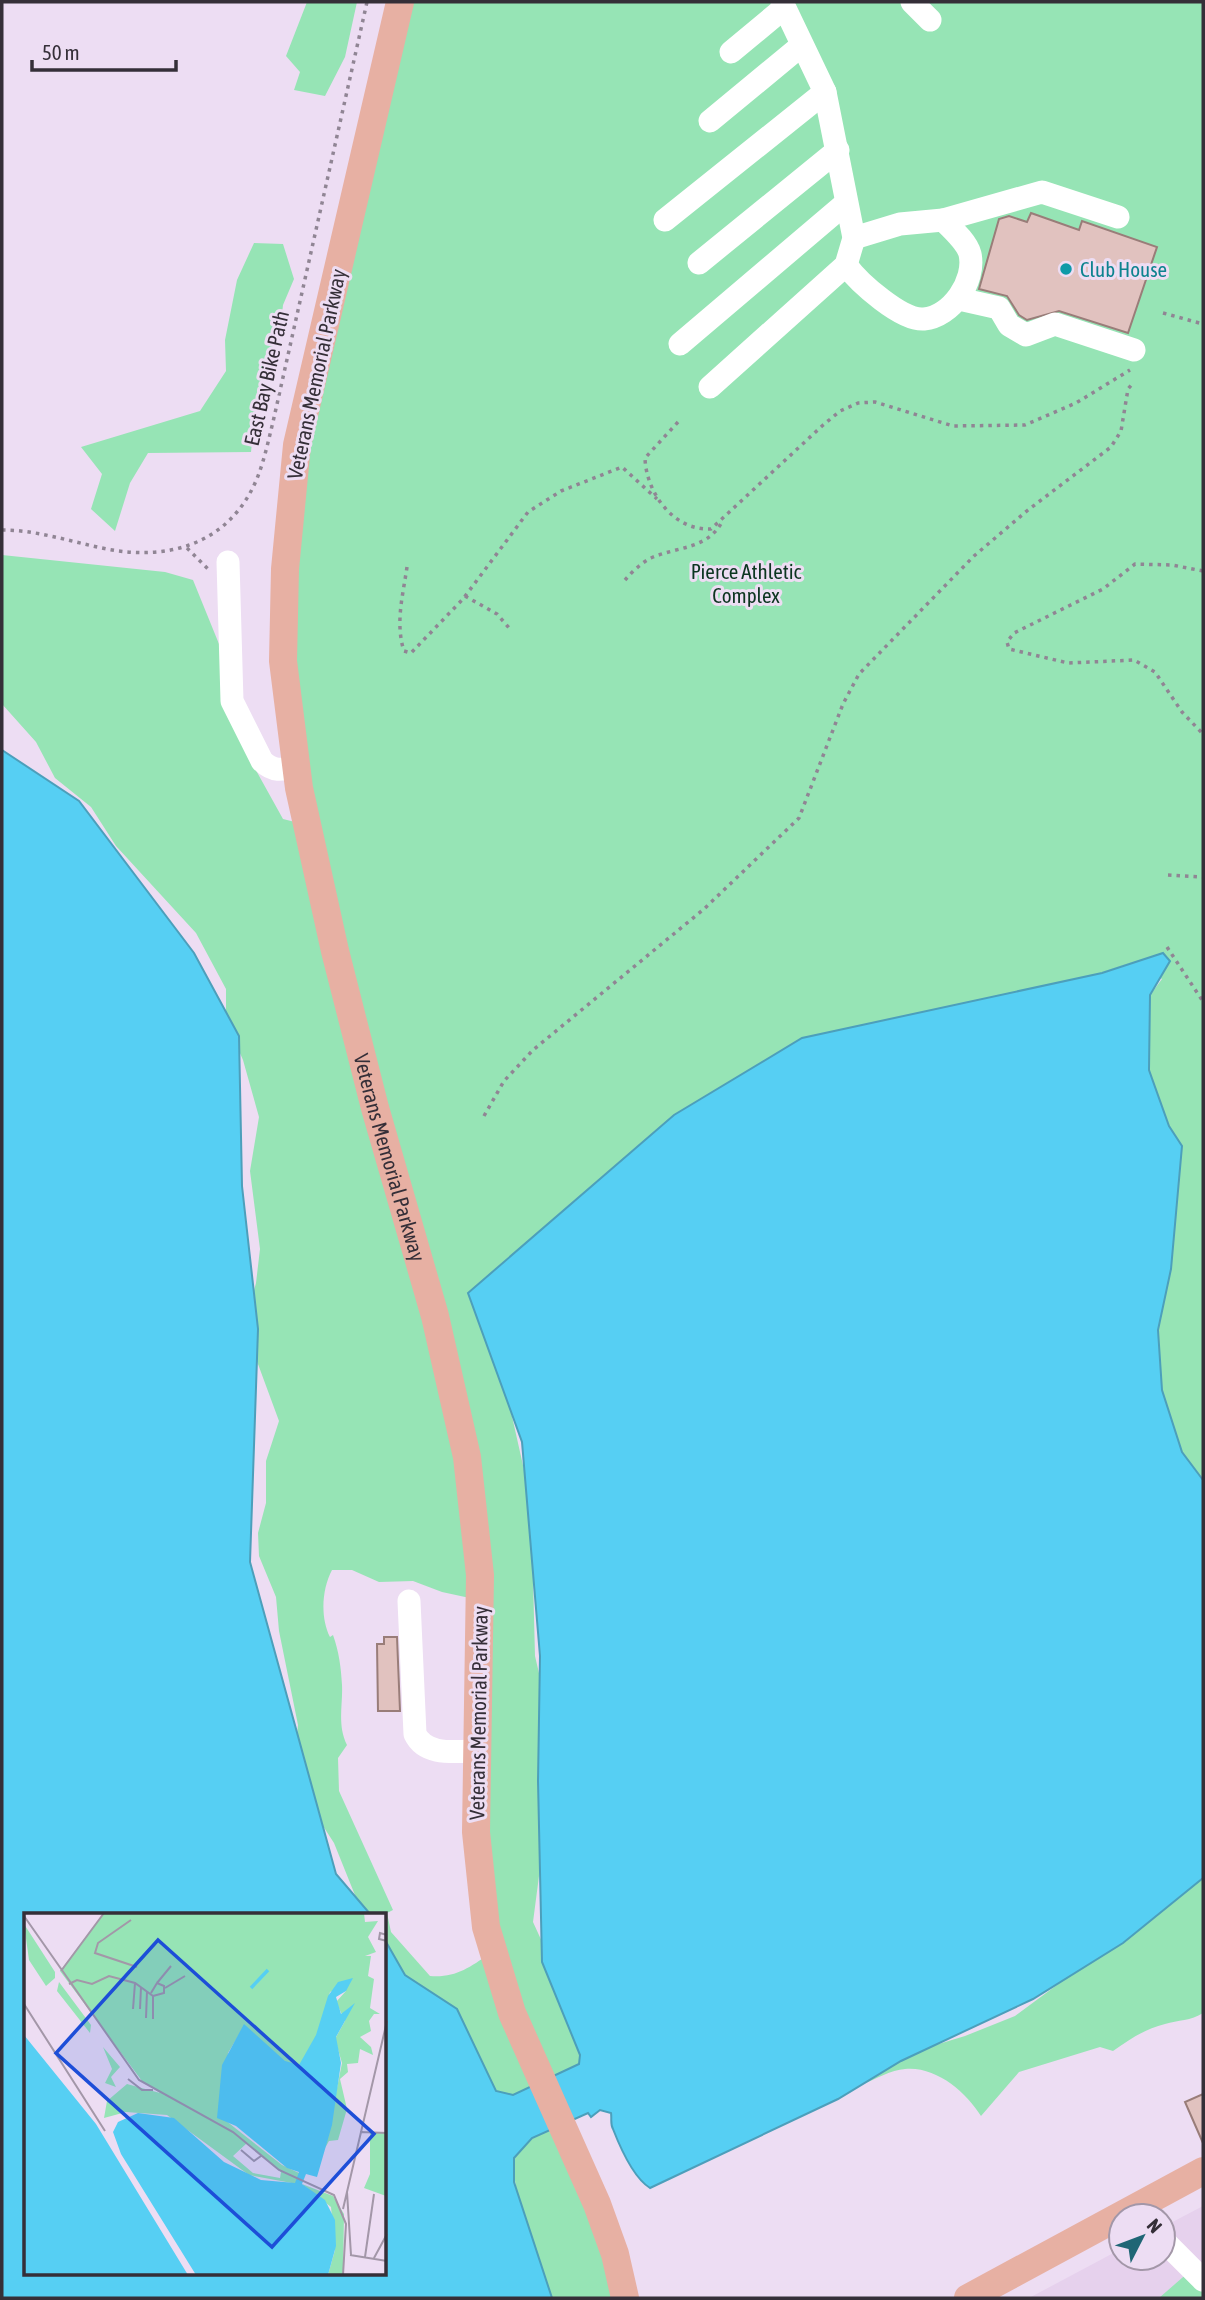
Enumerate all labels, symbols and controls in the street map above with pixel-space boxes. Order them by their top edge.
scale bar [32,28,175,72]
text: 50 m [42,40,80,64]
place label: Club House [1080,257,1167,281]
marker: Club House [1058,261,1074,277]
street label: Veterans Memorial Parkway [282,266,350,481]
street label: East Bay Bike Path [239,308,293,448]
park label: Pierce Athletic Complex [691,559,802,607]
street label: Veterans Memorial Parkway [350,1051,431,1264]
street label: Veterans Memorial Parkway [464,1605,492,1820]
inset map [24,1913,387,2276]
north arrow [1107,2202,1177,2272]
text: N [1143,2214,1167,2237]

